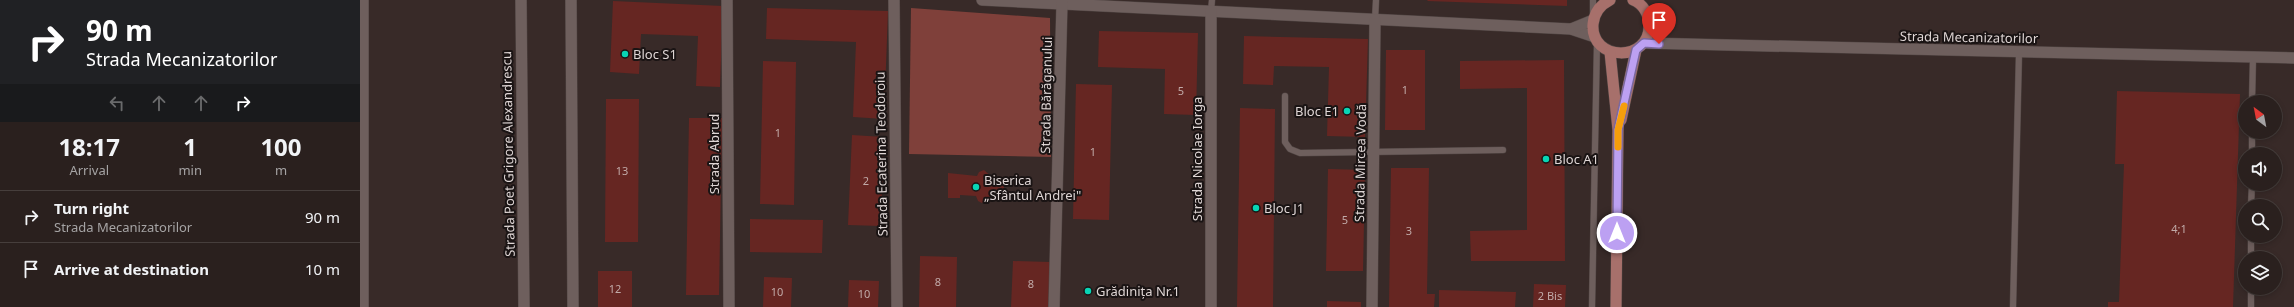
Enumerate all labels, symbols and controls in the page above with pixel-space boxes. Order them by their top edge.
pin [1642,3,1676,44]
icon: arrive [1648,9,1670,31]
text: 90 m [86,11,153,49]
icon: right [20,16,72,68]
street label: Strada Mecanizatorilor [1900,27,2039,47]
street label: Strada Bărăganului [1036,36,1056,154]
place label: Bloc S1 [633,45,677,63]
text: Strada Mecanizatorilor [86,47,277,71]
marker: Bloc S1 [620,49,630,59]
street label: Strada Poet Grigore Alexandrescu [497,51,519,257]
street label: Strada Ecaterina Teodoroiu [871,71,891,237]
house number: 1 [1402,82,1408,97]
house number: 5 [1178,83,1184,98]
icon: left [106,92,128,114]
icon: ahead [148,92,170,114]
icon: ahead [190,92,212,114]
icon: right [232,92,254,114]
north arrow [2238,95,2282,139]
map controls [2238,95,2282,295]
street label: Strada Nicolae Iorga [1188,97,1206,221]
place label: Bloc E1 [1295,102,1339,120]
street label: Strada Mircea Vodă [1350,104,1370,222]
marker: Bloc E1 [1342,106,1352,116]
street label: Strada Abrud [705,114,723,194]
house number: 1 [775,125,781,140]
text: 18:17 [58,130,120,163]
text: 1 [183,130,197,163]
text: 100 [260,130,302,163]
house number: 1 [1090,144,1096,159]
button: sound [2238,147,2282,191]
place label: Bloc A1 [1554,150,1599,168]
marker: Bloc A1 [1541,154,1551,164]
text: Arrival [69,161,109,179]
text: min [178,161,202,179]
text: m [275,161,287,179]
house number: 13 [616,163,628,178]
place label: Biserica „Sfântul Andrei" [984,171,1081,204]
house number: 2 [863,173,869,188]
marker: Biserica „Sfântul Andrei" [971,182,981,192]
text: Turn right [54,198,129,218]
place label: Bloc J1 [1264,199,1304,217]
button: search [2238,199,2282,243]
marker: Bloc J1 [1251,203,1261,213]
icon: right [20,206,42,228]
text: 90 m [305,207,340,227]
house number: 5 [1342,212,1348,227]
position arrow [1596,212,1638,254]
text: Strada Mecanizatorilor [54,218,192,236]
house number: 4;1 [2171,221,2187,236]
house number: 3 [1406,223,1412,238]
button: layers [2238,251,2282,295]
icon: arrive [20,258,42,280]
text: Arrive at destination [54,259,209,279]
text: 10 m [305,259,340,279]
house number: 8 [935,274,941,289]
house number: 8 [1028,276,1034,291]
house number: 12 [609,281,621,296]
place label: Grădinița Nr.1 [1096,282,1180,300]
house number: 10 [771,284,783,299]
house number: 10 [858,286,870,301]
marker: Grădinița Nr.1 [1083,286,1093,296]
house number: 2 Bis [1538,288,1562,303]

